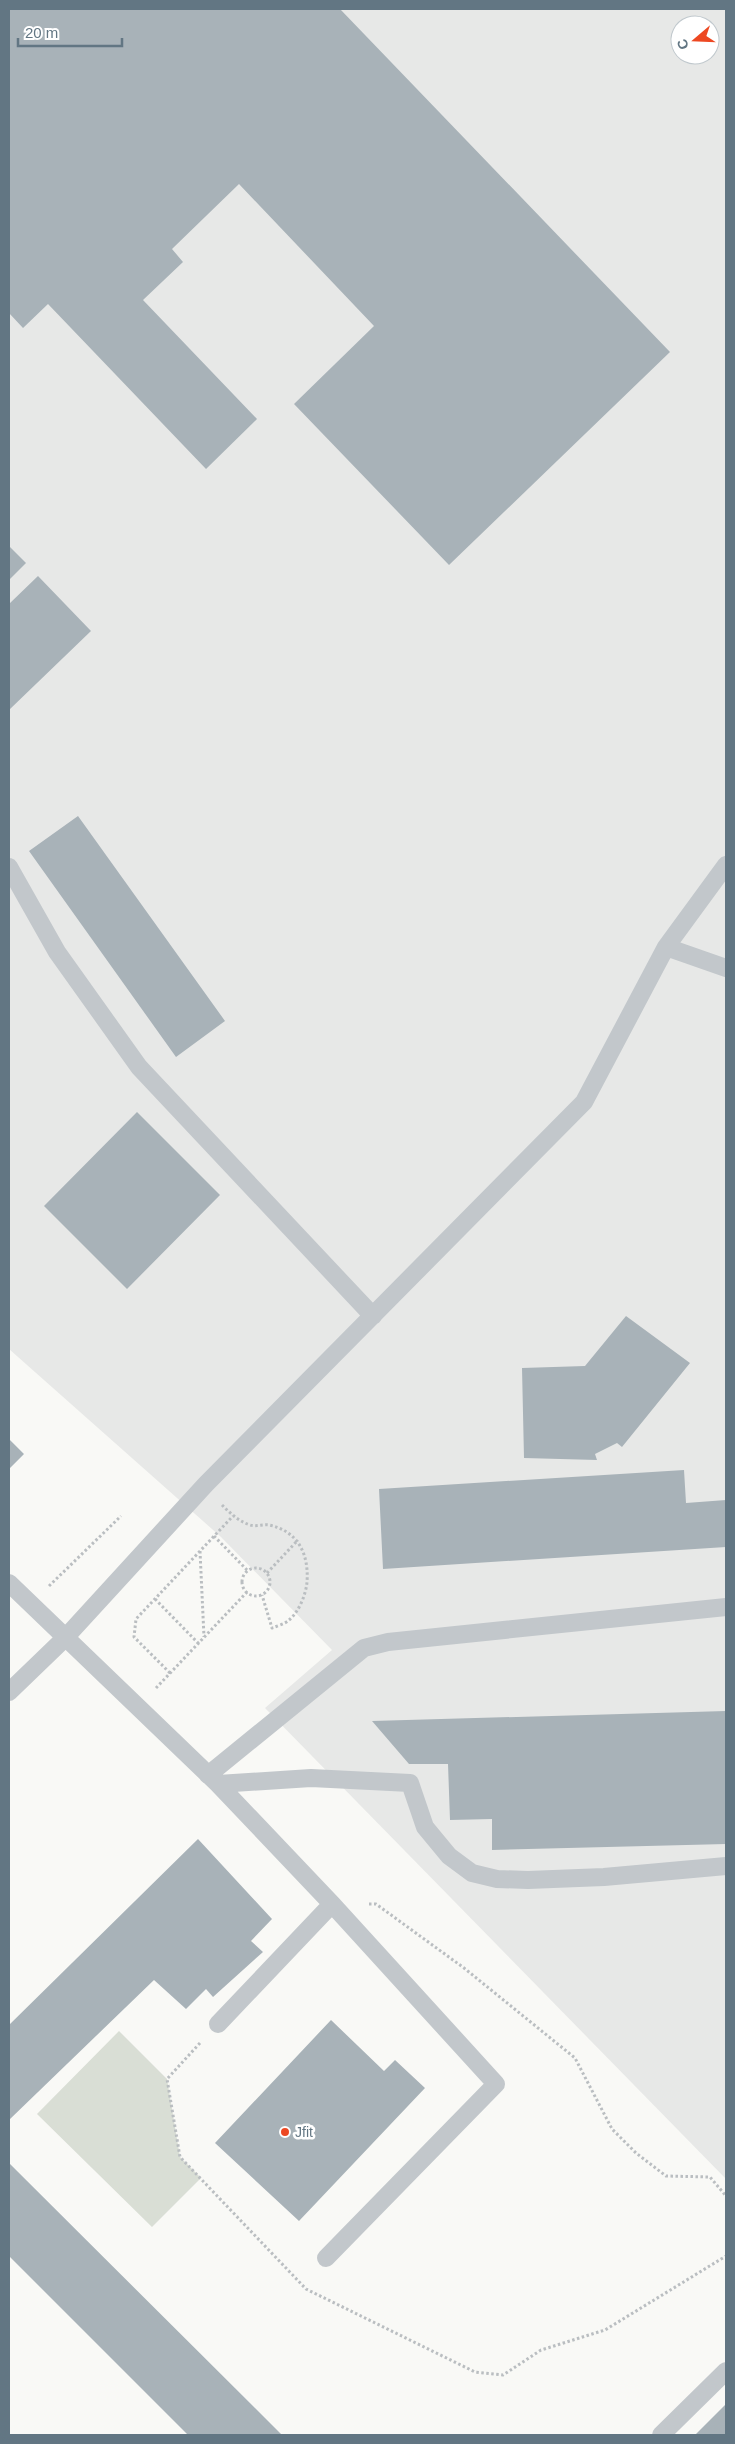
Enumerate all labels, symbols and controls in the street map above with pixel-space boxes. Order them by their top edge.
scale bar [18,15,121,47]
north arrow [670,15,720,65]
text: 20 m [25,24,58,41]
text: С [673,37,692,52]
place label: Jfit [295,2124,313,2140]
marker: Jfit [279,2126,291,2138]

